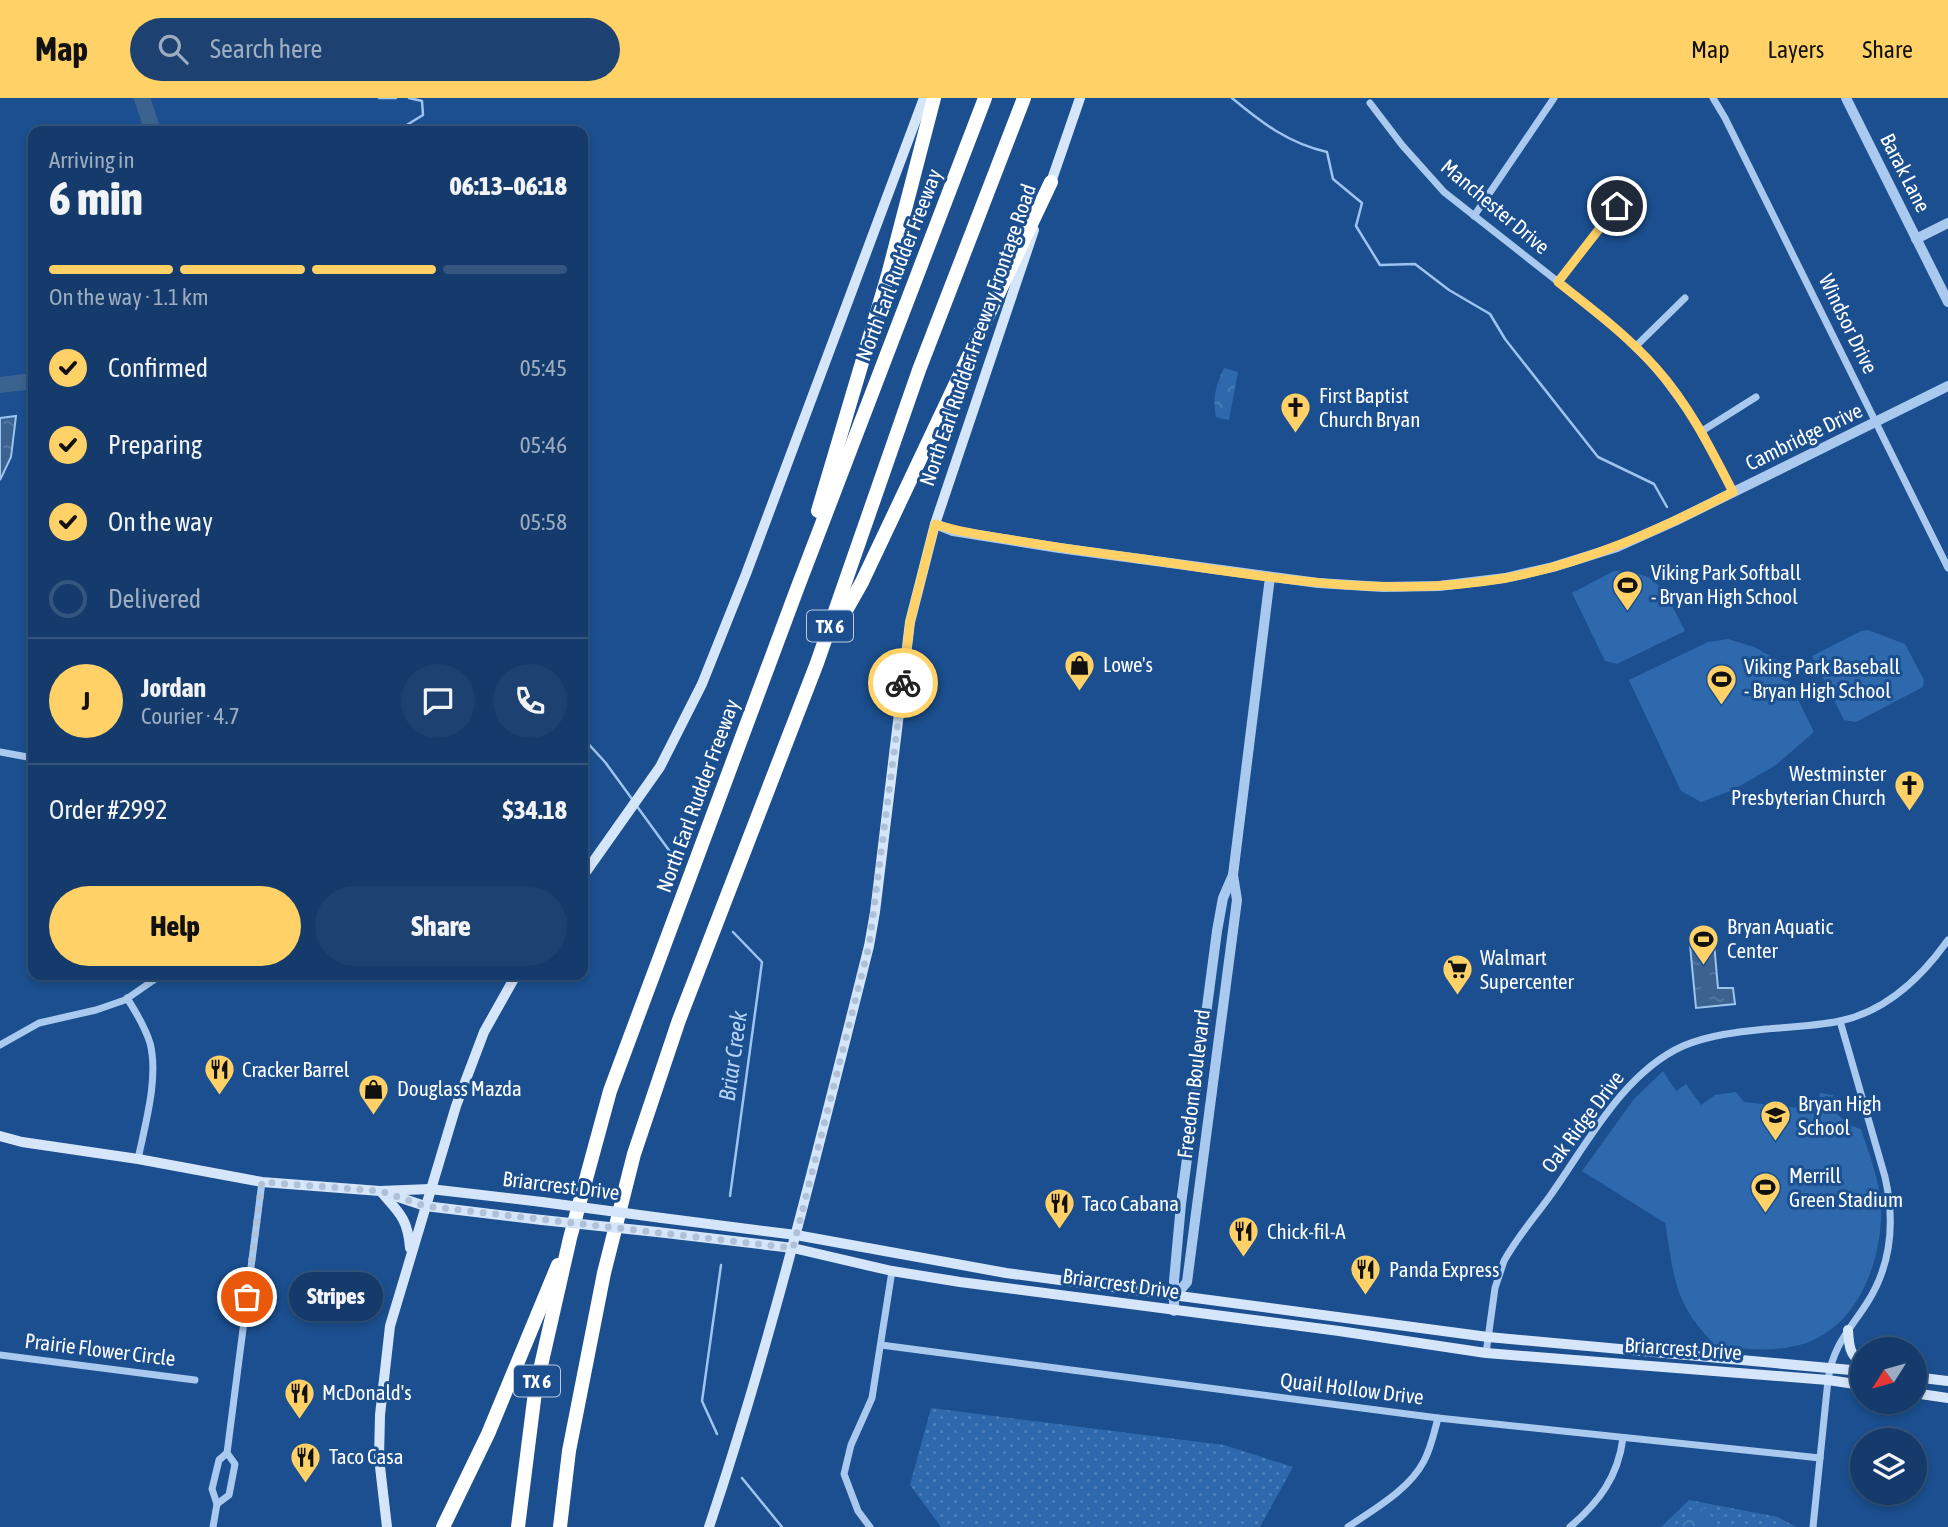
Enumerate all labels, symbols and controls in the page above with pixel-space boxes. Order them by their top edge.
search box [130,18,620,81]
text: Map [35,30,88,68]
icon: search [154,30,192,68]
text: Search here [210,34,322,64]
text: Map [1691,36,1730,63]
text: Layers [1768,36,1824,63]
text: Share [1862,36,1913,63]
street label: Barak Lane [1876,129,1936,216]
text: Arriving in [49,147,135,173]
street label: Manchester Drive [1437,154,1555,259]
street label: North Earl Rudder Freeway [850,165,946,364]
text: 06:13–06:18 [450,171,567,201]
text: 6 min [49,172,143,225]
pin [1587,176,1647,236]
street label: North Earl Rudder Freeway Frontage Road [914,181,1040,489]
icon: home [1598,187,1636,225]
street label: Windsor Drive [1815,270,1883,377]
text: On the way · 1.1 km [49,284,209,310]
icon: check [49,349,87,387]
text: Confirmed [108,353,208,383]
text: 05:45 [520,355,567,381]
place label: First Baptist Church Bryan [1319,383,1420,431]
church icon: First Baptist Church Bryan [1279,391,1313,435]
street label: Cambridge Drive [1741,397,1866,475]
icon: check [49,426,87,464]
text: Preparing [108,430,202,460]
text: 05:46 [520,432,567,458]
icon: check [49,503,87,541]
text: On the way [108,507,213,537]
text: 05:58 [520,509,567,535]
place label: Viking Park Softball - Bryan High School [1651,560,1801,608]
sports icon: Viking Park Softball - Bryan High School [1611,568,1645,612]
text: Delivered [108,584,201,614]
road number: TX 6 [807,610,853,642]
courier [868,648,938,718]
shop icon: Lowe's [1063,648,1097,692]
place label: Lowe's [1103,652,1153,676]
place label: Viking Park Baseball - Bryan High School [1744,654,1901,702]
sports icon: Viking Park Baseball - Bryan High School [1704,662,1738,706]
button: chat [401,664,475,738]
button: phone [493,664,567,738]
icon: bike [884,664,922,702]
text: Jordan [141,673,206,703]
text: J [82,686,90,716]
street label: North Earl Rudder Freeway [651,696,743,895]
text: Courier · 4.7 [141,703,240,729]
place label: Westminster Presbyterian Church [1731,761,1887,809]
church icon: Westminster Presbyterian Church [1892,769,1926,813]
text: Order #2992 [49,795,168,825]
text: $34.18 [503,795,567,825]
button: Help [49,886,301,966]
button: Share [315,886,567,966]
place label: Bryan Aquatic Center [1727,914,1833,962]
sports icon: Bryan Aquatic Center [1687,922,1721,966]
place label: Walmart Supercenter [1480,945,1575,993]
supermarket icon: Walmart Supercenter [1440,953,1474,997]
water label: Briar Creek [714,1008,752,1103]
street label: Freedom Boulevard [1172,1008,1214,1160]
restaurant icon: Cracker Barrel [202,1053,236,1097]
place label: Cracker Barrel [242,1057,350,1081]
street label: Oak Ridge Drive [1536,1066,1628,1177]
shop icon: Douglass Mazda [357,1072,391,1116]
place label: Douglass Mazda [397,1076,522,1100]
place label: Bryan High School [1798,1091,1882,1139]
school or university icon: Bryan High School [1758,1099,1792,1143]
place label: Merrill Green Stadium [1789,1163,1903,1211]
street label: Briarcrest Drive [501,1166,621,1204]
sports icon: Merrill Green Stadium [1749,1171,1783,1215]
restaurant icon: Taco Cabana [1042,1187,1076,1231]
place label: Taco Cabana [1082,1191,1179,1215]
restaurant icon: Chick-fil-A [1227,1215,1261,1259]
place label: Chick-fil-A [1267,1219,1346,1243]
restaurant icon: Panda Express [1349,1253,1383,1297]
place label: Panda Express [1389,1257,1499,1281]
street label: Briarcrest Drive [1061,1263,1181,1303]
pin [217,1267,277,1327]
callout: Stripes [289,1272,384,1322]
icon: bag [228,1278,266,1316]
text: Stripes [307,1283,365,1309]
street label: Prairie Flower Circle [23,1328,177,1370]
street label: Briarcrest Drive [1624,1332,1743,1364]
north arrow [1850,1337,1927,1414]
map controls [1850,1337,1927,1505]
road number: TX 6 [514,1366,560,1396]
street label: Quail Hollow Drive [1279,1367,1425,1409]
restaurant icon: McDonald's [282,1376,316,1420]
place label: McDonald's [322,1380,412,1404]
button: layers [1850,1428,1927,1505]
restaurant icon: Taco Casa [289,1440,323,1484]
place label: Taco Casa [329,1444,403,1468]

